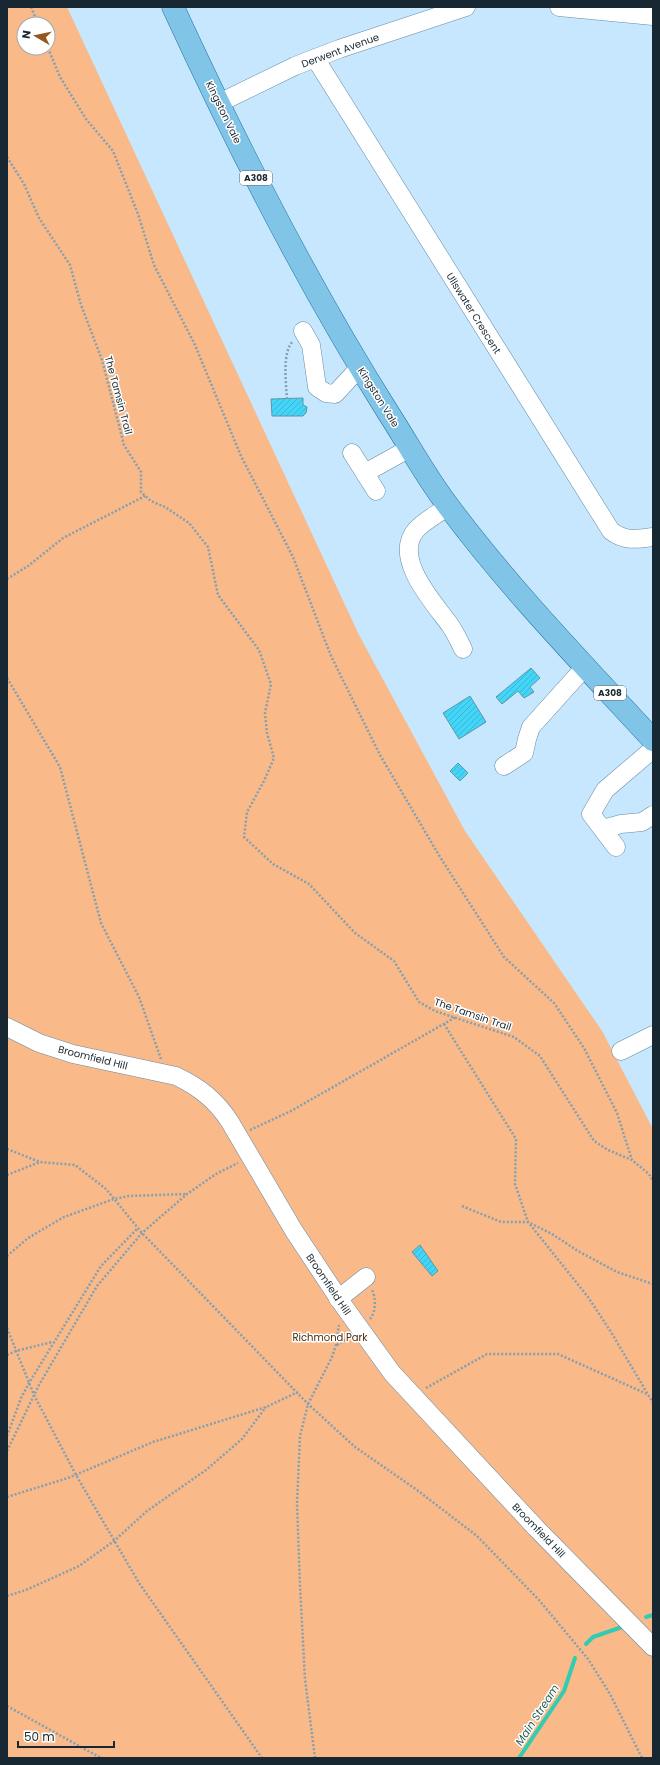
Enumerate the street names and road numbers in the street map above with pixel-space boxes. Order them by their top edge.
street label: Derwent Avenue [299,29,381,71]
street label: Kingston Vale [202,78,245,146]
road number: A308 [240,171,272,185]
street label: Ullswater Crescent [442,270,505,357]
street label: The Tamsin Trail [101,354,136,436]
street label: Kingston Vale [354,364,403,430]
road number: A308 [594,686,626,700]
street label: The Tamsin Trail [432,994,513,1035]
street label: Broomfield Hill [57,1042,129,1073]
street label: Broomfield Hill [302,1251,355,1318]
street label: Broomfield Hill [509,1500,569,1561]

